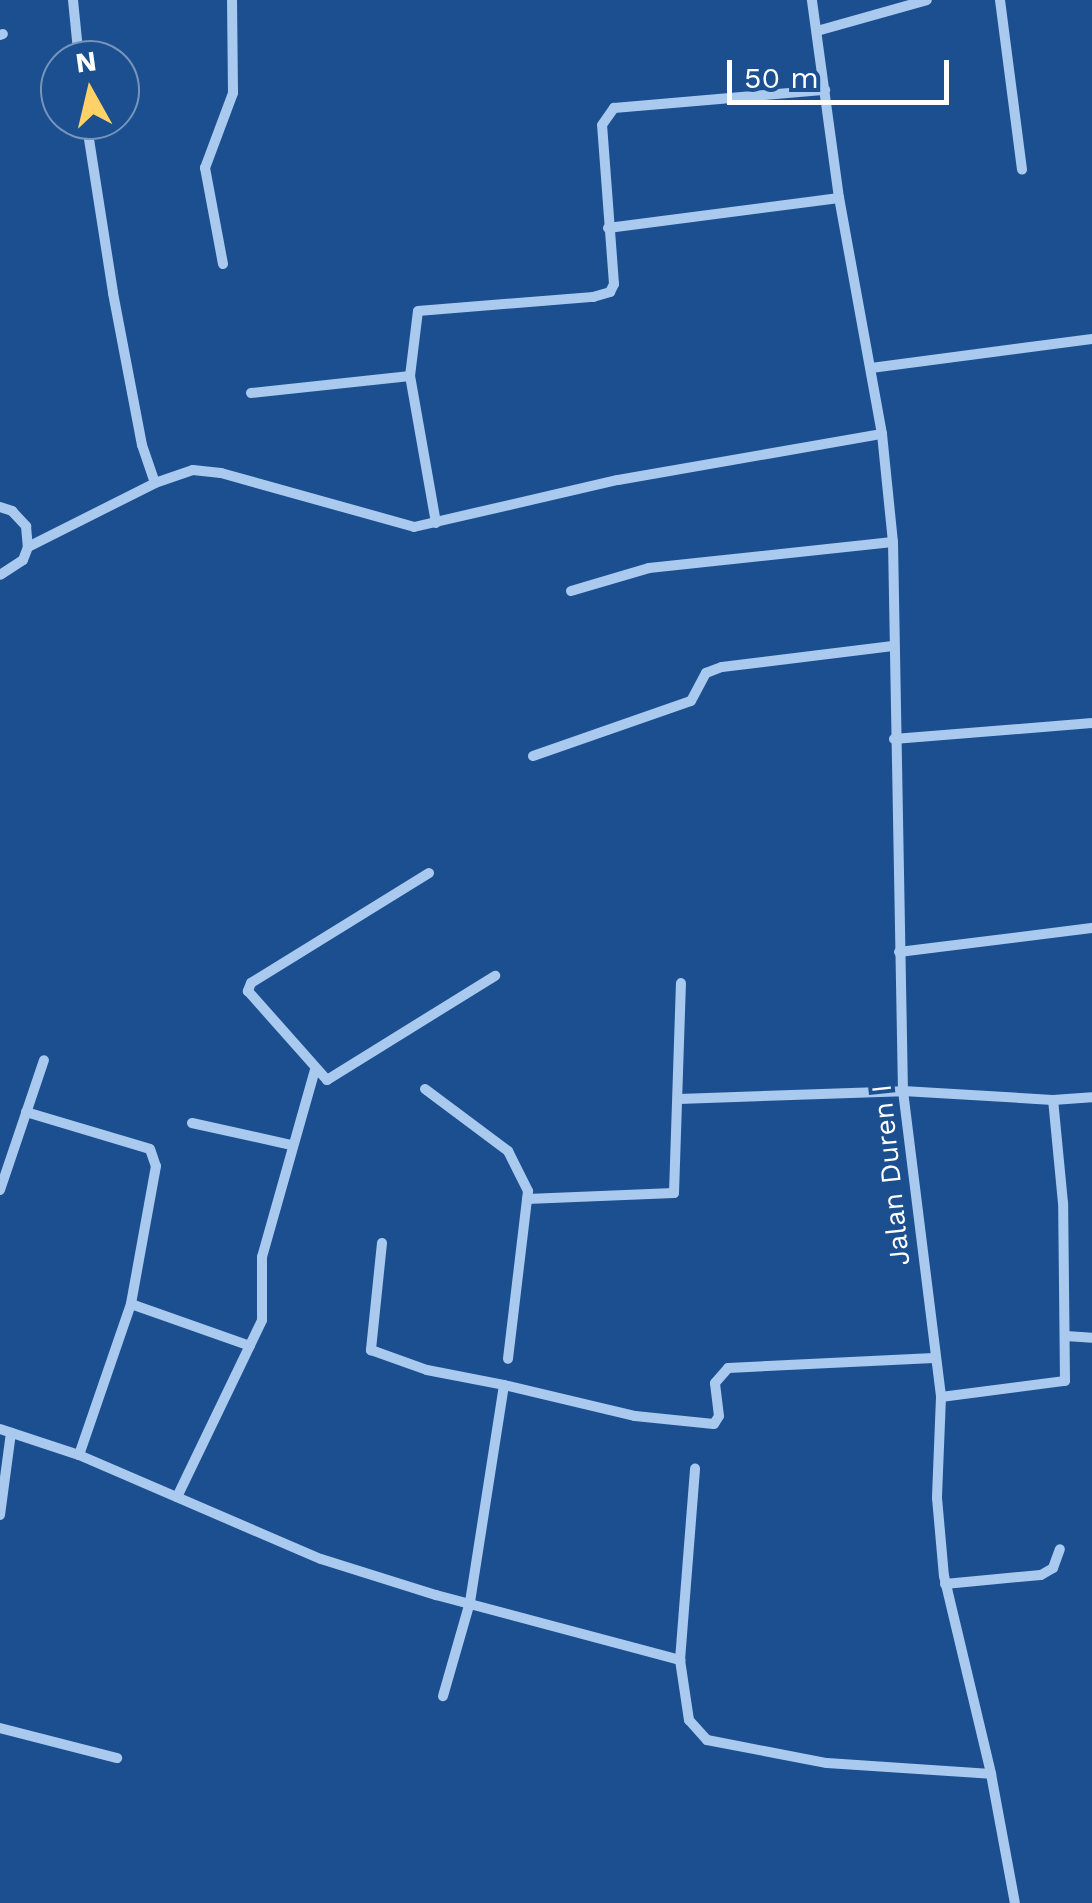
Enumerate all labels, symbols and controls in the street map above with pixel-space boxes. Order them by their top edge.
north arrow [40,40,140,140]
scale bar [732,40,954,102]
text: N [73,44,99,80]
text: 50 m [744,60,819,95]
street label: Jalan Duren I [865,1083,917,1267]

